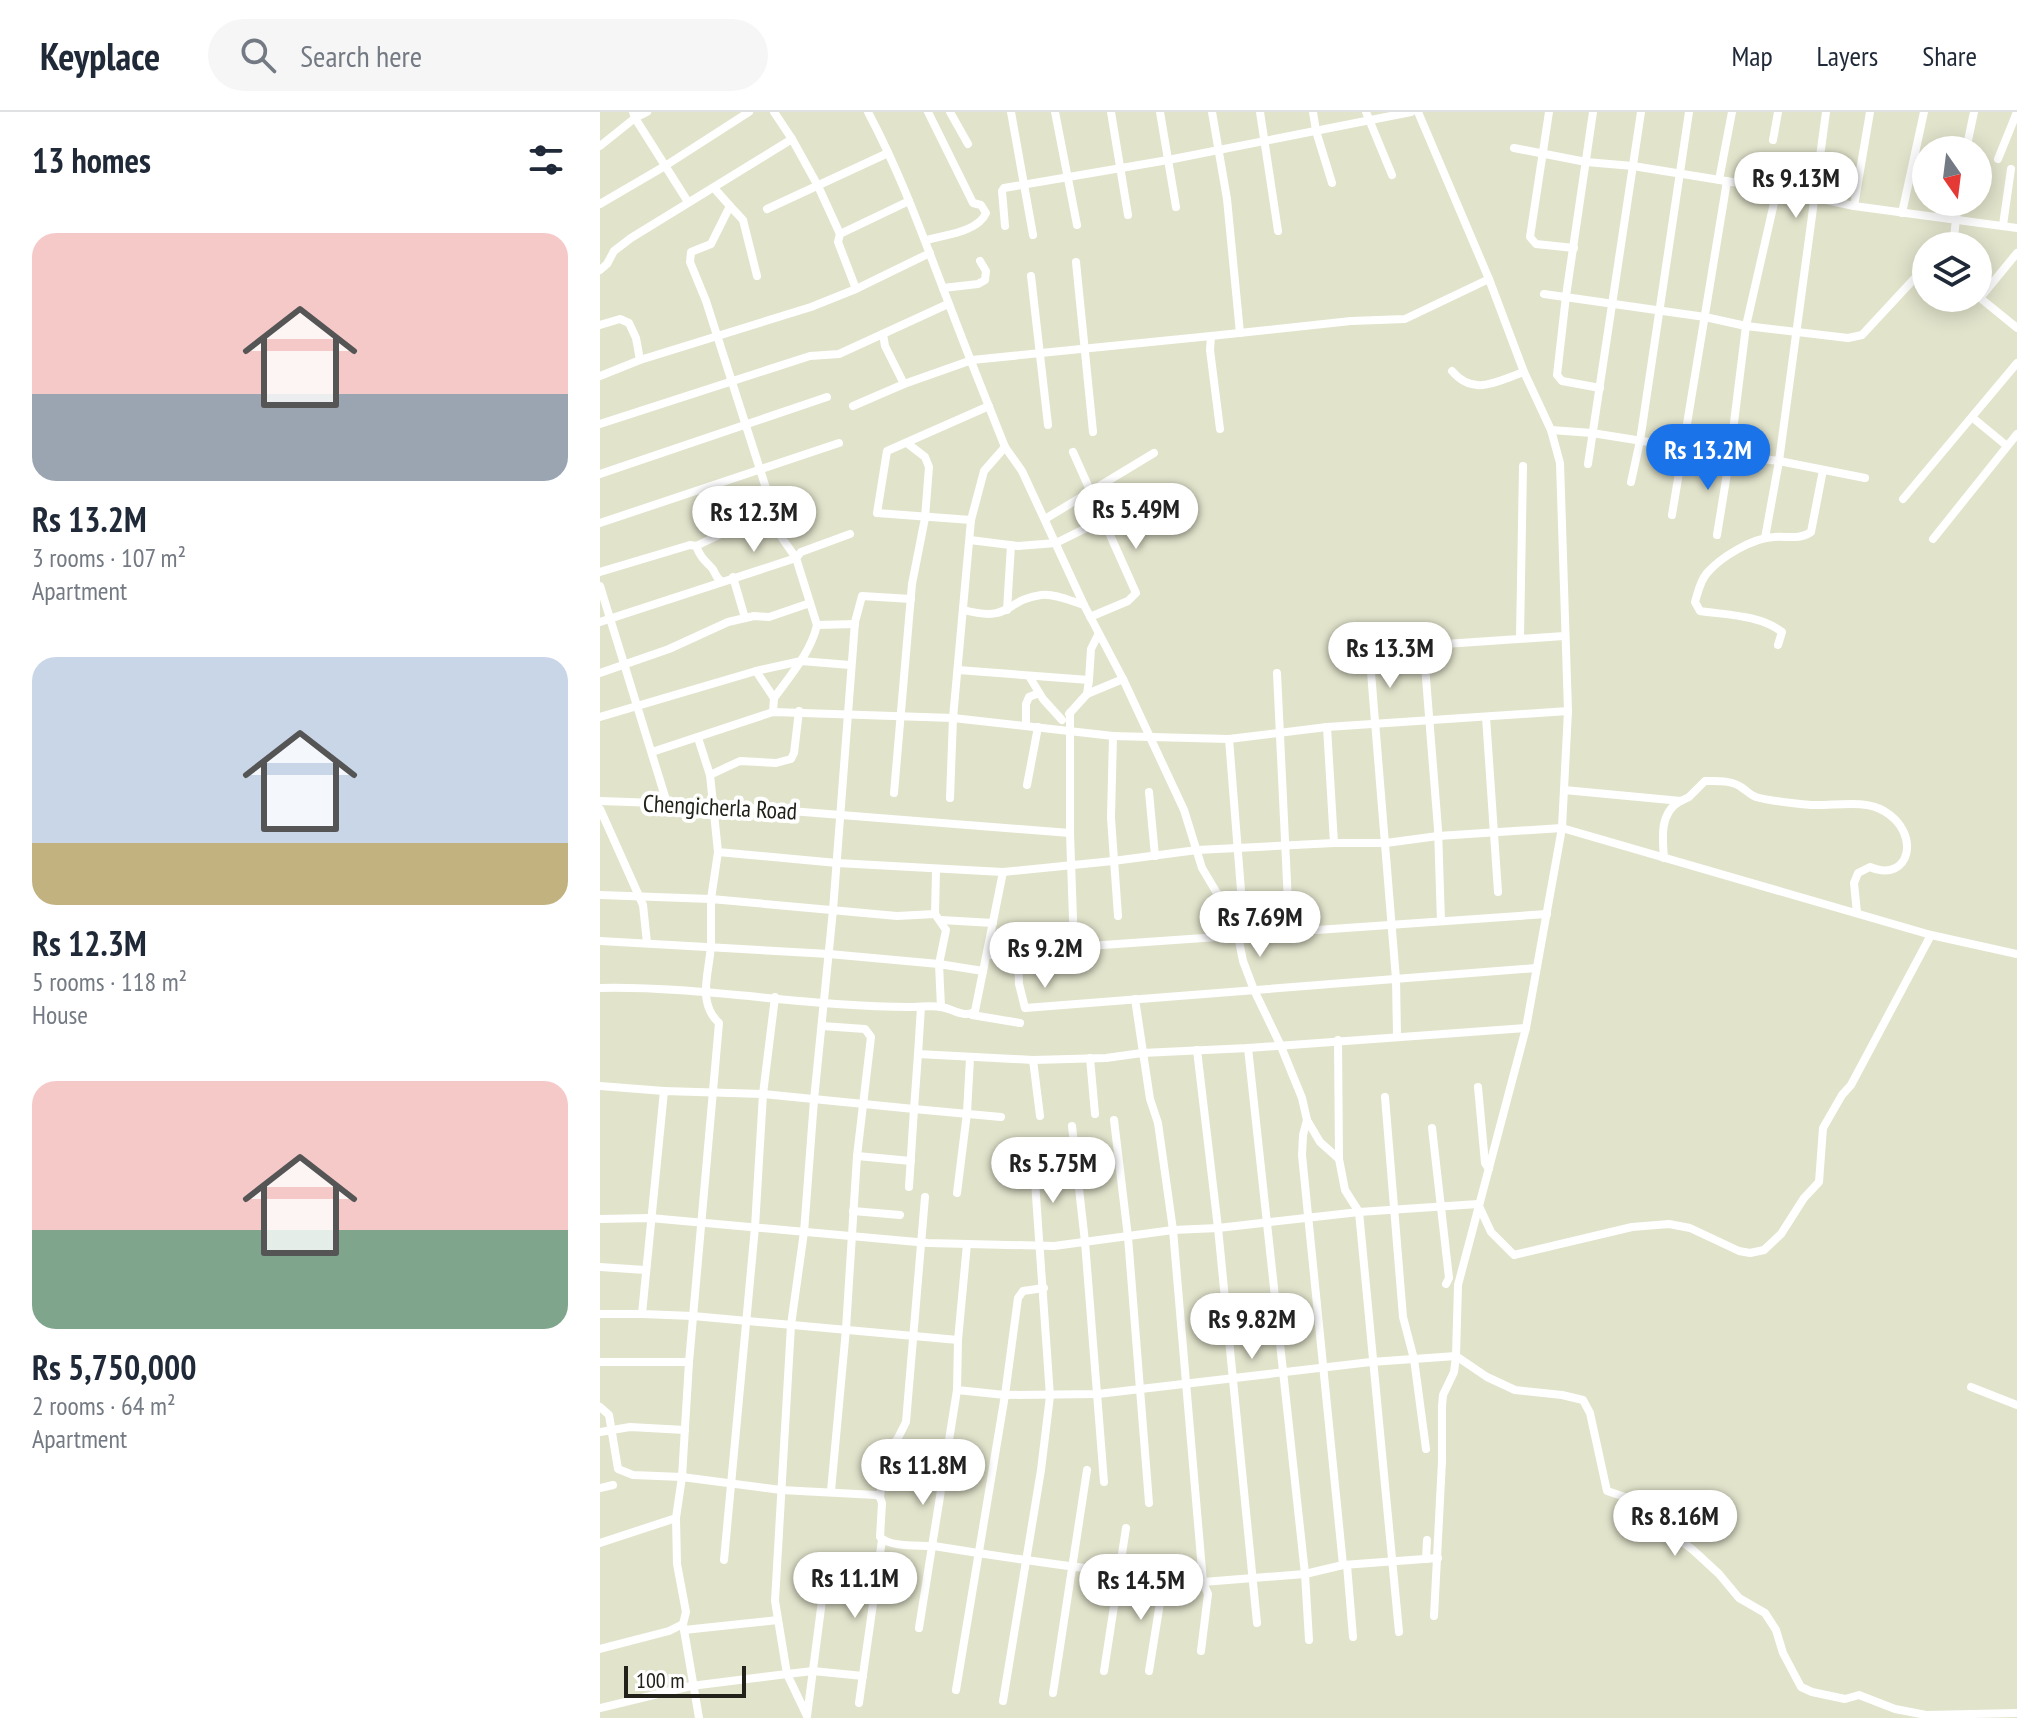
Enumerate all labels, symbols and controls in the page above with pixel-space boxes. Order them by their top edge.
search box [208,19,768,91]
text: Keyplace [40,31,160,80]
icon: search [236,33,280,77]
text: Search here [300,36,422,75]
text: Map [1731,37,1773,74]
text: Layers [1817,37,1878,74]
text: Share [1922,37,1977,74]
north arrow [1912,136,1992,216]
map controls [1912,136,1992,312]
text: 13 homes [32,138,151,182]
icon: filters [524,138,568,182]
pin: Rs 9.13M [1713,152,1879,220]
text: Rs 9.13M [1752,161,1840,194]
button: layers [1912,232,1992,312]
icon: home [228,285,372,429]
pin: Rs 13.2M [1625,424,1791,492]
text: Rs 13.2M [1664,433,1752,466]
pin: Rs 5.49M [1053,483,1219,551]
pin: Rs 12.3M [671,486,837,554]
text: Rs 5.49M [1092,492,1180,525]
text: Rs 12.3M [710,495,798,528]
text: Rs 13.2M [32,497,147,541]
text: 3 rooms · 107 m² [32,541,186,574]
text: Apartment [32,574,127,607]
pin: Rs 13.3M [1307,622,1473,690]
text: Rs 13.3M [1346,631,1434,664]
icon: home [228,709,372,853]
street label: Chengicherla Road [642,787,798,827]
pin: Rs 7.69M [1177,891,1343,959]
text: Rs 7.69M [1218,900,1302,933]
text: Rs 12.3M [32,921,147,965]
pin: Rs 9.2M [971,922,1119,990]
text: Rs 9.2M [1007,931,1083,964]
text: 5 rooms · 118 m² [32,965,187,998]
text: House [32,998,88,1031]
icon: home [228,1133,372,1277]
pin: Rs 5.75M [970,1137,1136,1205]
text: Rs 5.75M [1009,1146,1097,1179]
pin: Rs 9.82M [1169,1293,1335,1361]
text: Rs 9.82M [1208,1302,1296,1335]
text: Rs 5,750,000 [32,1345,196,1389]
text: 2 rooms · 64 m² [32,1389,176,1422]
text: Apartment [32,1422,127,1455]
pin: Rs 11.8M [840,1439,1006,1507]
text: Rs 11.8M [879,1448,967,1481]
pin: Rs 8.16M [1592,1490,1758,1558]
text: Rs 8.16M [1631,1499,1719,1532]
pin: Rs 11.1M [772,1552,938,1620]
pin: Rs 14.5M [1058,1554,1224,1622]
text: Rs 11.1M [811,1561,899,1594]
text: Rs 14.5M [1097,1563,1185,1596]
scale bar [624,1662,746,1698]
text: 100 m [636,1666,685,1694]

